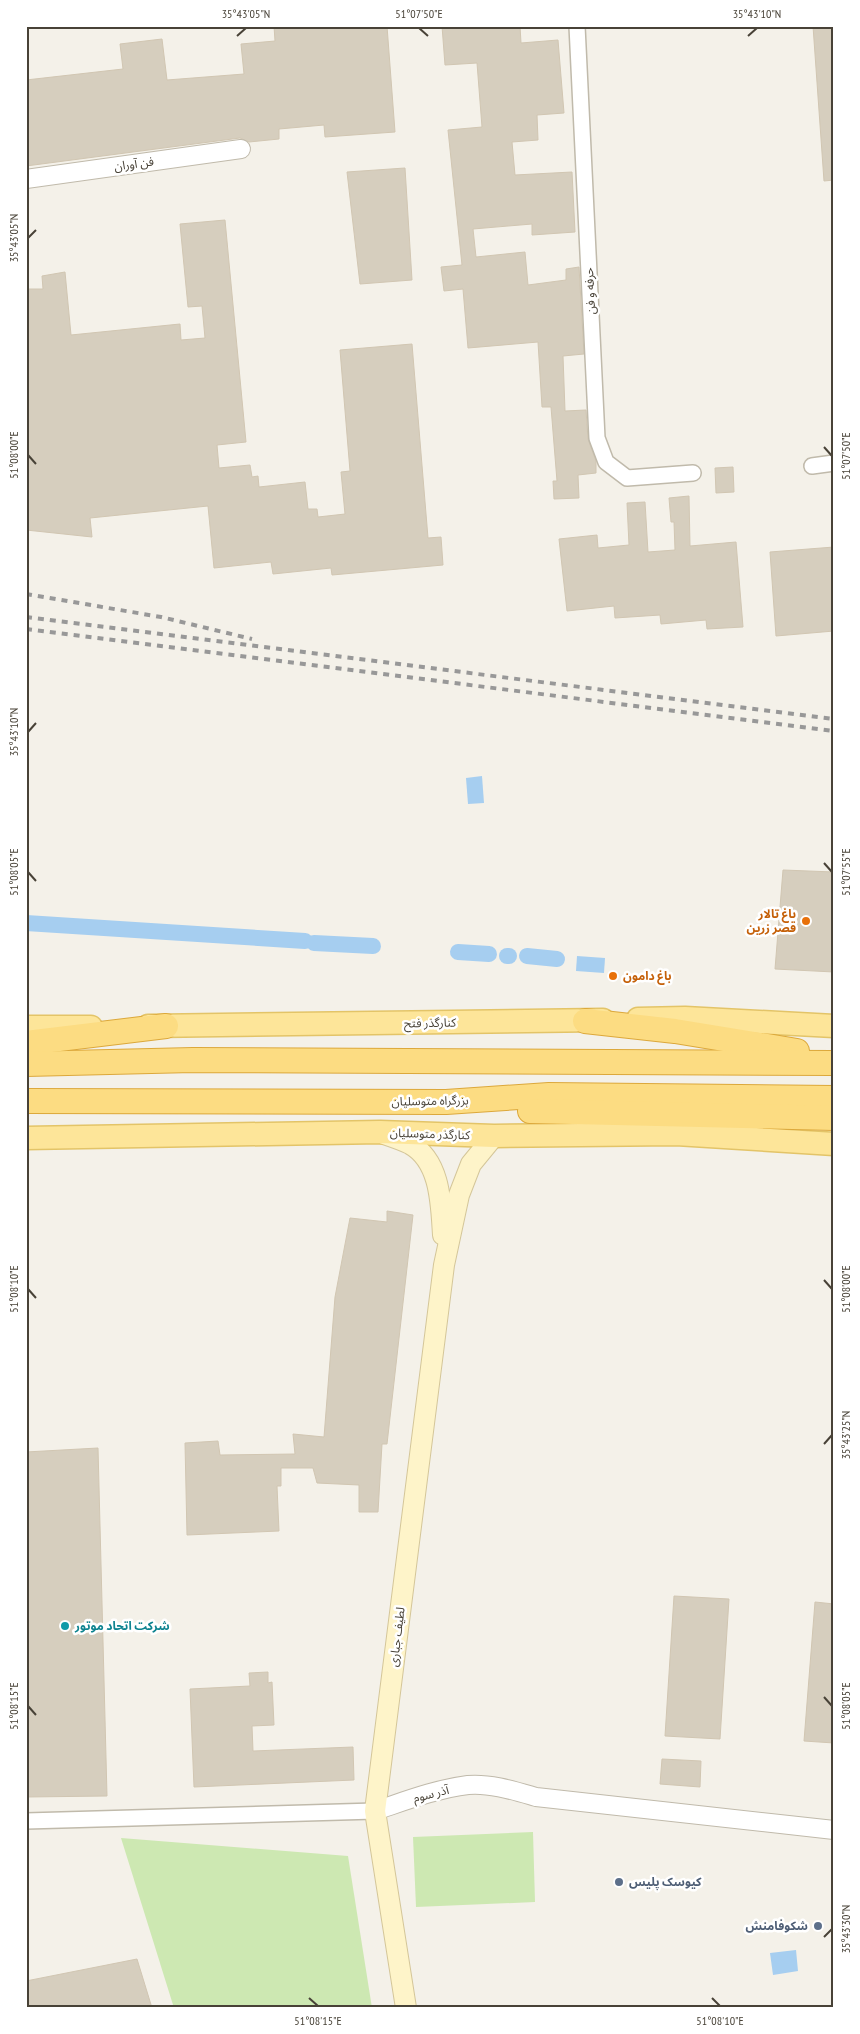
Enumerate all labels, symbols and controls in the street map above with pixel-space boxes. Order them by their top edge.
text: 35°43'05"N [222,6,270,21]
text: 51°07'50"E [395,6,443,21]
text: 35°43'10"N [733,6,781,21]
street label: فن آوران [113,153,155,174]
text: 35°43'05"N [6,214,21,262]
street label: حرفه و فن [581,267,598,315]
text: 51°08'00"E [6,431,21,479]
text: 51°07'50"E [838,432,853,480]
text: 35°43'10"N [6,708,21,756]
text: 51°08'05"E [6,848,21,896]
text: 51°07'55"E [838,848,853,896]
place label: باغ تالار قصر زرین [747,906,796,935]
marker: باغ تالار قصر زرین [800,915,812,927]
place label: باغ دامون [623,968,672,985]
marker: باغ دامون [607,970,619,982]
street label: کنارگذر فتح [404,1015,457,1032]
street label: بزرگراه متوسلیان [391,1092,469,1109]
street label: کنارگذر متوسلیان [390,1125,472,1142]
text: 51°08'10"E [6,1265,21,1313]
text: 51°08'00"E [838,1265,853,1313]
text: 35°43'25"N [838,1411,853,1459]
street label: لطیف جباری [385,1606,408,1668]
place label: شرکت اتحاد موتور [74,1618,170,1633]
marker: شرکت اتحاد موتور [59,1620,71,1632]
text: 51°08'15"E [6,1682,21,1730]
text: 51°08'05"E [838,1682,853,1730]
street label: آذر سوم [411,1782,451,1807]
place label: کیوسک پلیس [629,1874,702,1891]
marker: کیوسک پلیس [613,1876,625,1888]
text: 35°43'30"N [838,1905,853,1953]
place label: شکوفامنش [745,1918,808,1933]
marker: شکوفامنش [812,1920,824,1932]
text: 51°08'15"E [294,2013,342,2028]
text: 51°08'10"E [696,2013,744,2028]

